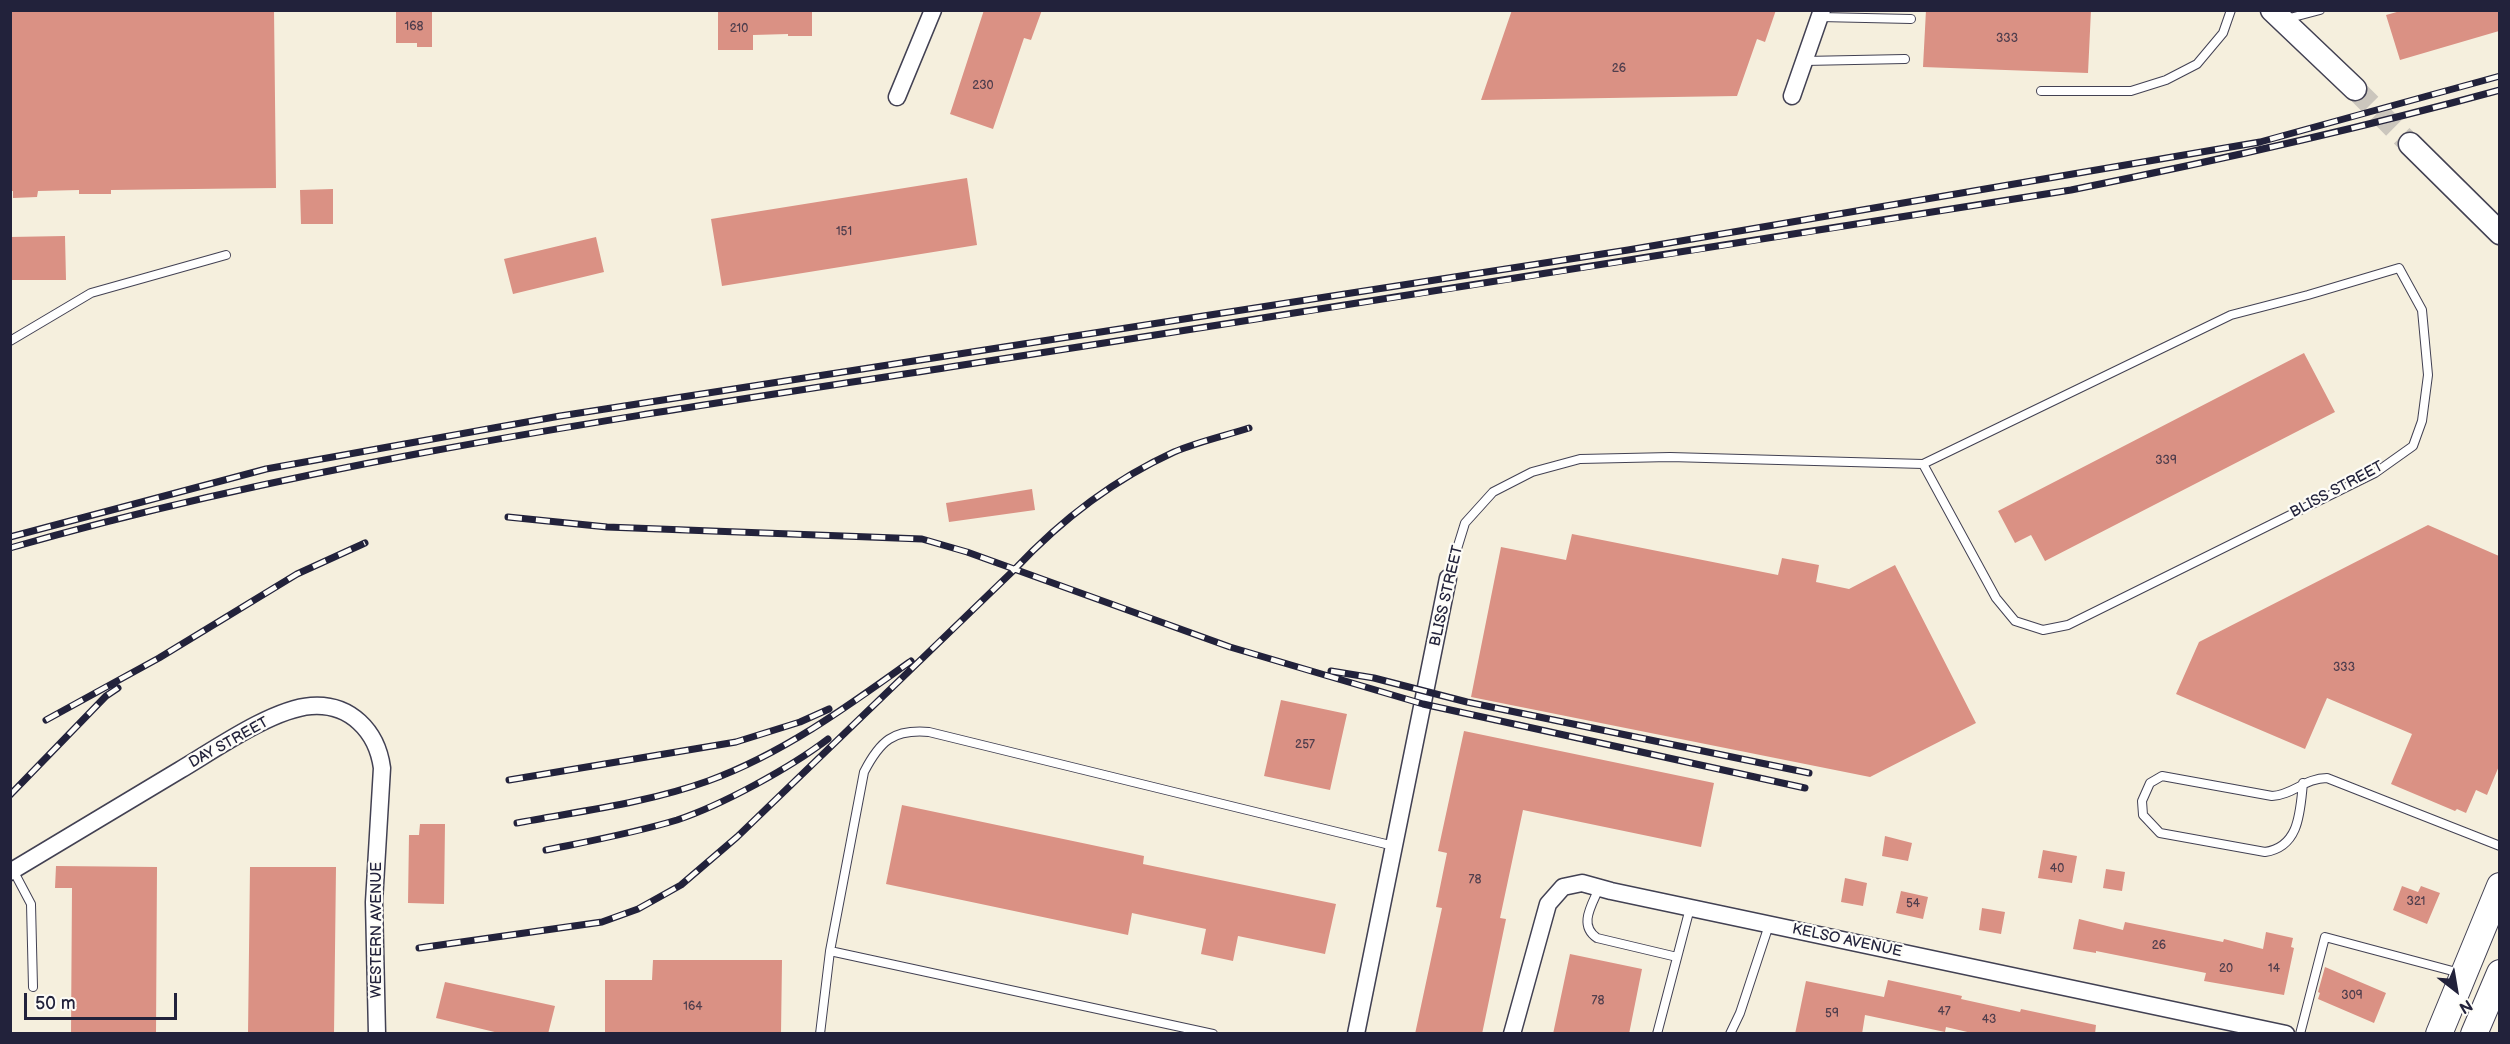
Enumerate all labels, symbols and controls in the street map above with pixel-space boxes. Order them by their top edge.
house number: 168 [405,20,423,34]
house number: 210 [730,22,748,36]
house number: 333 [1996,32,2018,46]
house number: 26 [1612,62,1626,76]
house number: 230 [972,79,994,93]
house number: 151 [836,225,852,239]
house number: 339 [2155,454,2177,468]
street label: BLISS STREET [2287,458,2387,522]
street label: BLISS STREET [1427,544,1467,648]
house number: 333 [2333,661,2355,675]
street label: DAY STREET [186,714,272,772]
house number: 257 [1295,738,1315,752]
street label: WESTERN AVENUE [368,862,386,998]
house number: 40 [2050,862,2064,876]
house number: 78 [1469,873,1481,887]
house number: 321 [2407,895,2425,909]
house number: 54 [1906,897,1920,911]
street label: KELSO AVENUE [1790,921,1904,961]
house number: 26 [2152,939,2166,953]
north arrow [2426,960,2486,1020]
house number: 20 [2219,962,2233,976]
house number: 14 [2268,962,2280,976]
scale bar [27,981,180,1019]
house number: 309 [2341,989,2363,1003]
text: 50 m [35,993,76,1014]
house number: 78 [1592,994,1604,1008]
text: N [2455,995,2476,1017]
house number: 164 [683,1000,703,1014]
house number: 47 [1937,1005,1951,1019]
house number: 59 [1825,1007,1839,1021]
house number: 43 [1982,1013,1996,1027]

